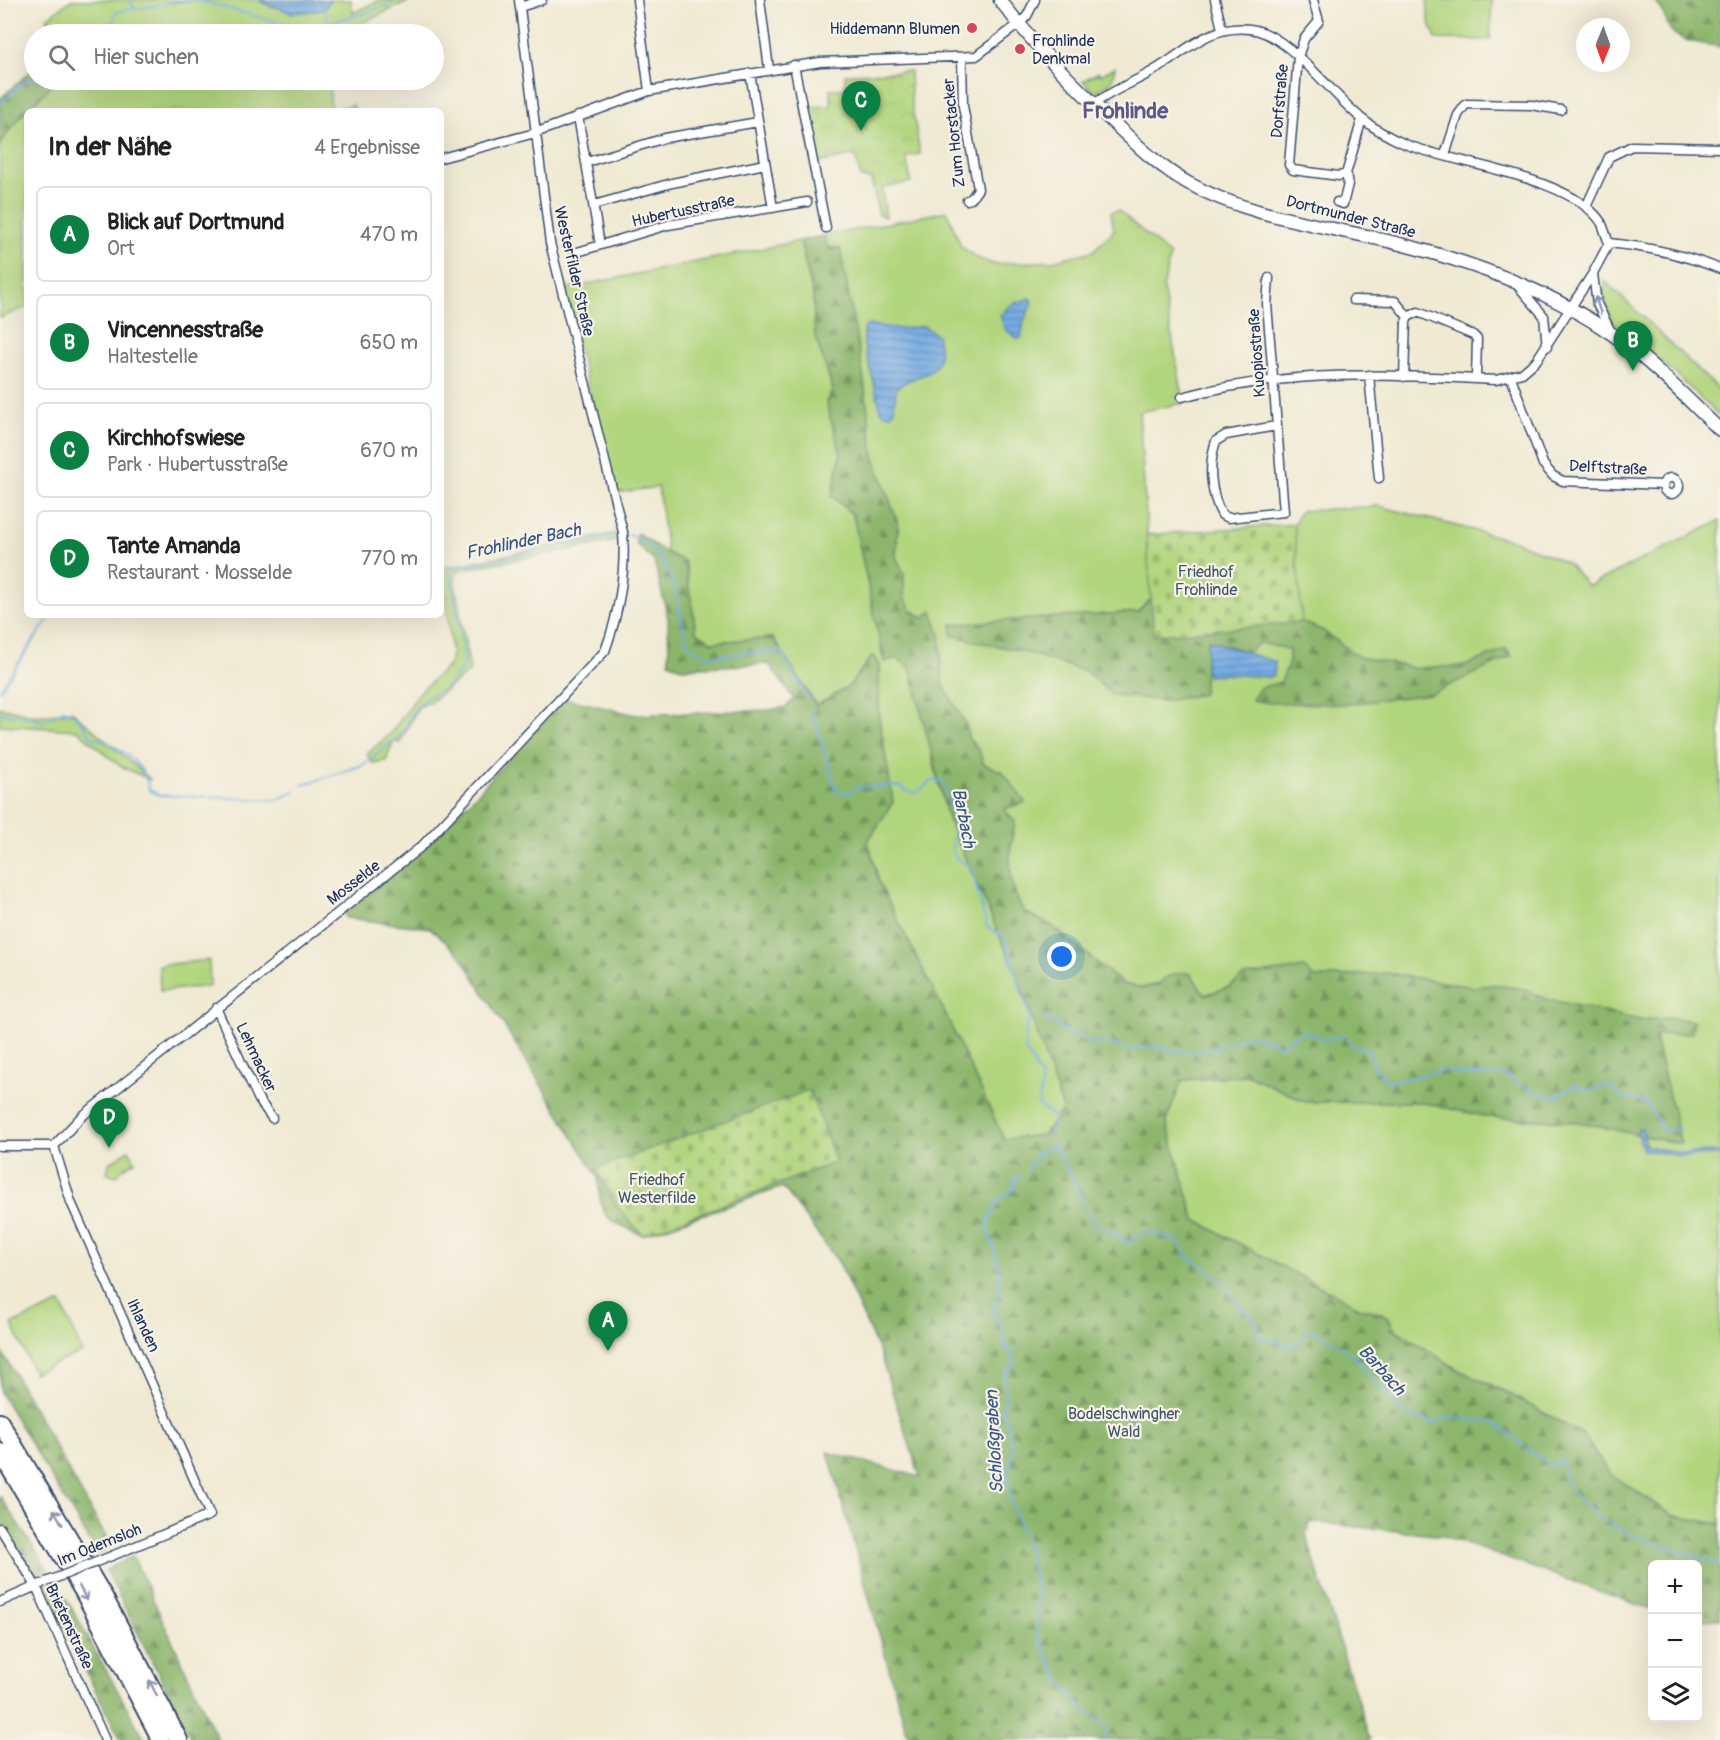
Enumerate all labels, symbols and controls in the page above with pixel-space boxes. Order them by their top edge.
north arrow [1576,18,1630,72]
place label: Hiddemann Blumen [829,19,960,39]
marker: Hiddemann Blumen [965,21,979,35]
search box [24,24,444,90]
place label: Frohlinde Denkmal [1032,31,1095,69]
icon: search [45,41,78,74]
marker: Frohlinde Denkmal [1013,42,1027,56]
text: Hier suchen [93,43,199,71]
street label: Dorfstraße [1267,63,1293,139]
street label: Zum Horstacker [938,77,970,189]
pin: C [842,82,880,131]
district label: Frohlinde [1082,97,1169,125]
text: In der Nähe [48,131,171,163]
text: 4 Ergebnisse [314,135,420,160]
street label: Hubertusstraße [630,190,737,232]
street label: Dortmunder Straße [1284,191,1418,243]
street label: Westerfilder Straße [549,204,599,338]
text: Blick auf Dortmund [107,208,284,236]
text: A [63,222,76,247]
text: 470 m [360,222,418,247]
text: Ort [107,236,135,261]
one-way arrow [1592,296,1603,315]
street label: Kuopiostraße [1244,308,1270,398]
text: Vincennesstraße [107,316,263,344]
pin: B [1614,322,1652,371]
text: B [64,330,75,355]
text: 650 m [360,330,418,355]
text: Haltestelle [107,344,198,369]
text: Kirchhofswiese [107,424,245,452]
text: C [63,438,76,463]
text: 670 m [360,438,418,463]
text: Park · Hubertusstraße [107,452,288,477]
street label: Delftstraße [1568,456,1648,480]
water label: Frohlinder Bach [464,518,584,565]
text: Tante Amanda [107,532,241,560]
text: D [63,546,76,571]
text: 770 m [361,546,418,571]
text: Restaurant · Mosselde [107,560,292,585]
park label: Friedhof Frohlinde [1175,562,1237,600]
water label: Barbach [947,787,981,851]
street label: Mosselde [323,856,384,910]
your location [1047,942,1076,971]
street label: Lehmacker [231,1019,281,1096]
pin: D [90,1098,128,1148]
park label: Friedhof Westerfilde [618,1170,696,1208]
street label: Ihlanden [122,1296,164,1355]
pin: A [588,1302,628,1351]
water label: Barbach [1353,1340,1411,1401]
water label: Schloßgraben [980,1389,1009,1494]
park label: Bodelschwingher Wald [1068,1404,1180,1442]
one-way arrow [52,1509,64,1526]
street label: Im Odemsloh [54,1519,144,1571]
map controls [1648,1560,1702,1722]
button: + [1648,1560,1702,1614]
street label: Brietenstraße [41,1581,98,1672]
one-way arrow [77,1584,89,1601]
button: − [1648,1614,1702,1668]
button: layers [1648,1668,1702,1722]
one-way arrow [146,1679,158,1697]

